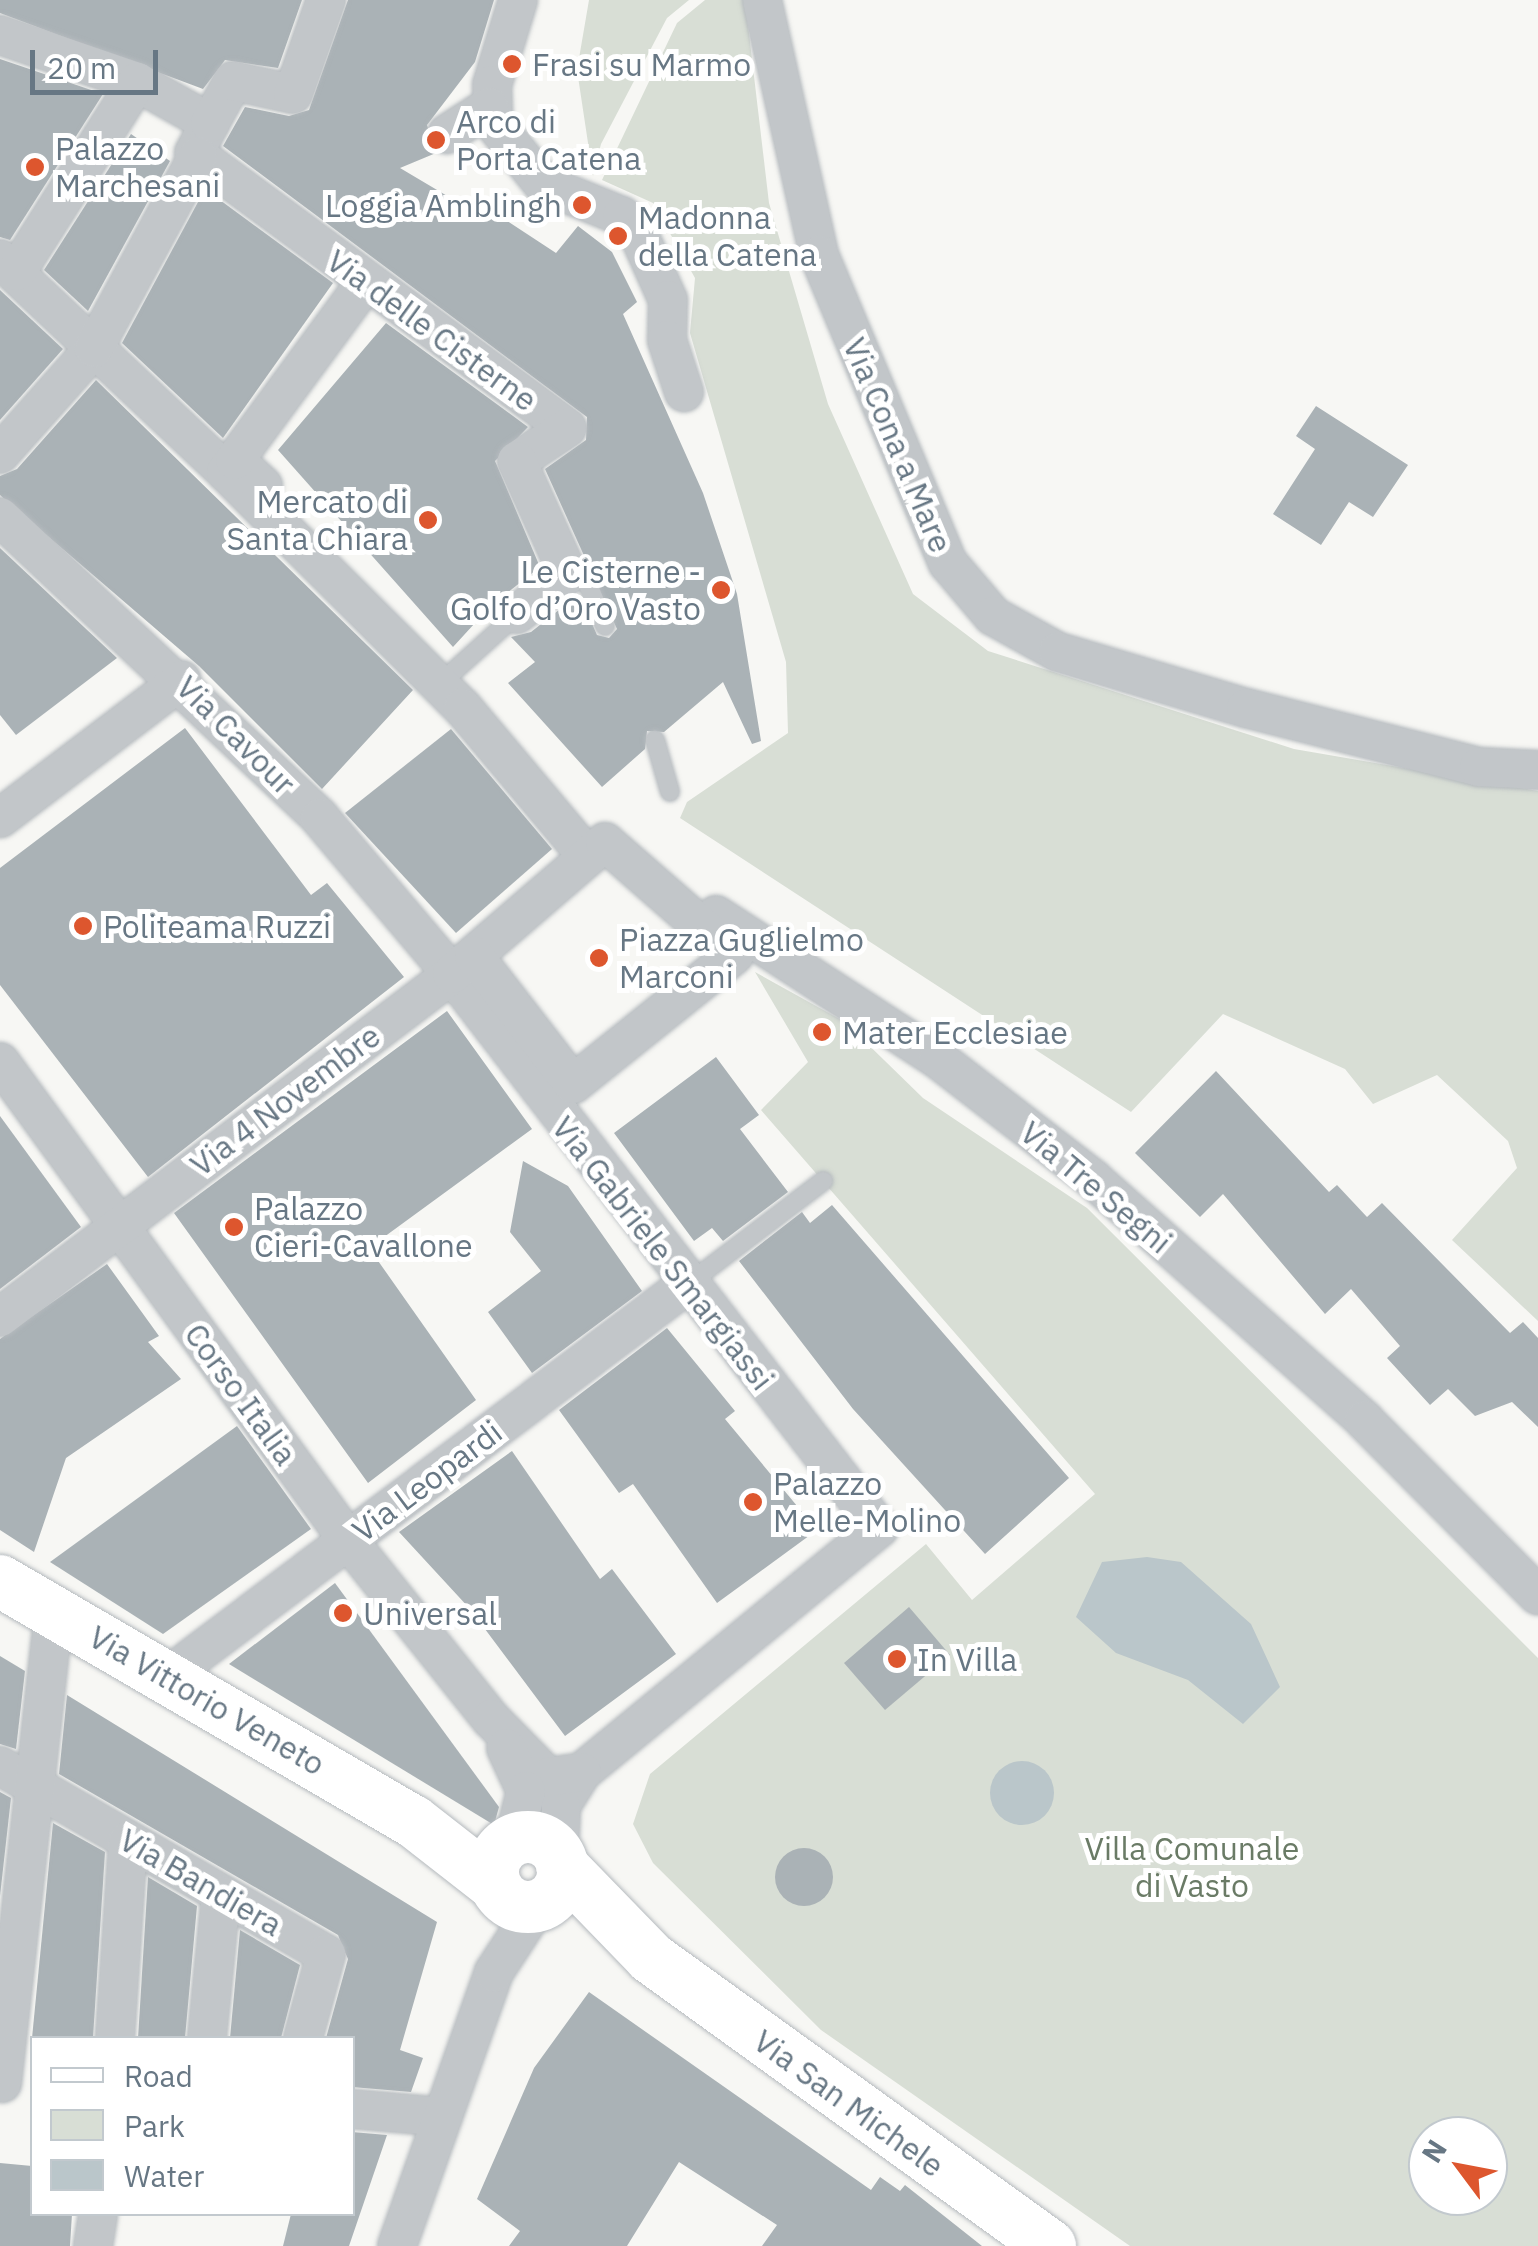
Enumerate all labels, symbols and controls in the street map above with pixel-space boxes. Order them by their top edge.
scale bar [35,30,162,92]
place label: Frasi su Marmo [532,45,751,83]
text: 20 m [47,48,116,87]
marker: Frasi su Marmo [501,53,523,75]
place label: Arco di Porta Catena [456,103,641,178]
marker: Arco di Porta Catena [425,129,447,151]
place label: Palazzo Marchesani [55,130,220,205]
marker: Palazzo Marchesani [24,156,46,178]
place label: Loggia Amblingh [325,186,562,224]
marker: Loggia Amblingh [571,194,593,216]
place label: Madonna della Catena [638,199,817,274]
marker: Madonna della Catena [607,225,629,247]
street label: Via delle Cisterne [320,241,544,419]
street label: Via Cona a Mare [835,332,961,558]
place label: Mercato di Santa Chiara [226,483,408,558]
marker: Mercato di Santa Chiara [417,509,439,531]
place label: Le Cisterne - Golfo d’Oro Vasto [450,553,701,628]
marker: Le Cisterne - Golfo d’Oro Vasto [710,579,732,601]
street label: Via Cavour [169,668,303,802]
place label: Politeama Ruzzi [103,907,331,945]
marker: Politeama Ruzzi [72,915,94,937]
place label: Piazza Guglielmo Marconi [619,921,864,996]
marker: Piazza Guglielmo Marconi [588,947,610,969]
place label: Mater Ecclesiae [842,1013,1068,1051]
street label: Via 4 Novembre [182,1016,388,1184]
marker: Mater Ecclesiae [811,1021,833,1043]
street label: Via Gabriele Smargiassi [544,1109,782,1397]
street label: Via Tre Segni [1013,1113,1179,1261]
place label: Palazzo Cieri-Cavallone [254,1190,473,1265]
marker: Palazzo Cieri-Cavallone [223,1216,245,1238]
street label: Corso Italia [177,1316,305,1472]
street label: Via Leopardi [345,1412,509,1550]
place label: Palazzo Melle-Molino [773,1465,961,1540]
marker: Palazzo Melle-Molino [742,1491,764,1513]
place label: Universal [363,1594,497,1632]
marker: Universal [332,1602,354,1624]
street label: Via Vittorio Veneto [82,1617,332,1783]
place label: In Villa [917,1640,1017,1678]
marker: In Villa [886,1648,908,1670]
street label: Via Bandiera [113,1820,289,1944]
park label: Villa Comunale di Vasto [1085,1830,1299,1905]
street label: Via San Michele [746,2021,952,2185]
legend [30,2036,355,2216]
text: Road [124,2056,193,2095]
text: Park [124,2106,185,2145]
north arrow [1408,2116,1508,2216]
text: N [1413,2132,1455,2169]
text: Water [124,2156,204,2195]

